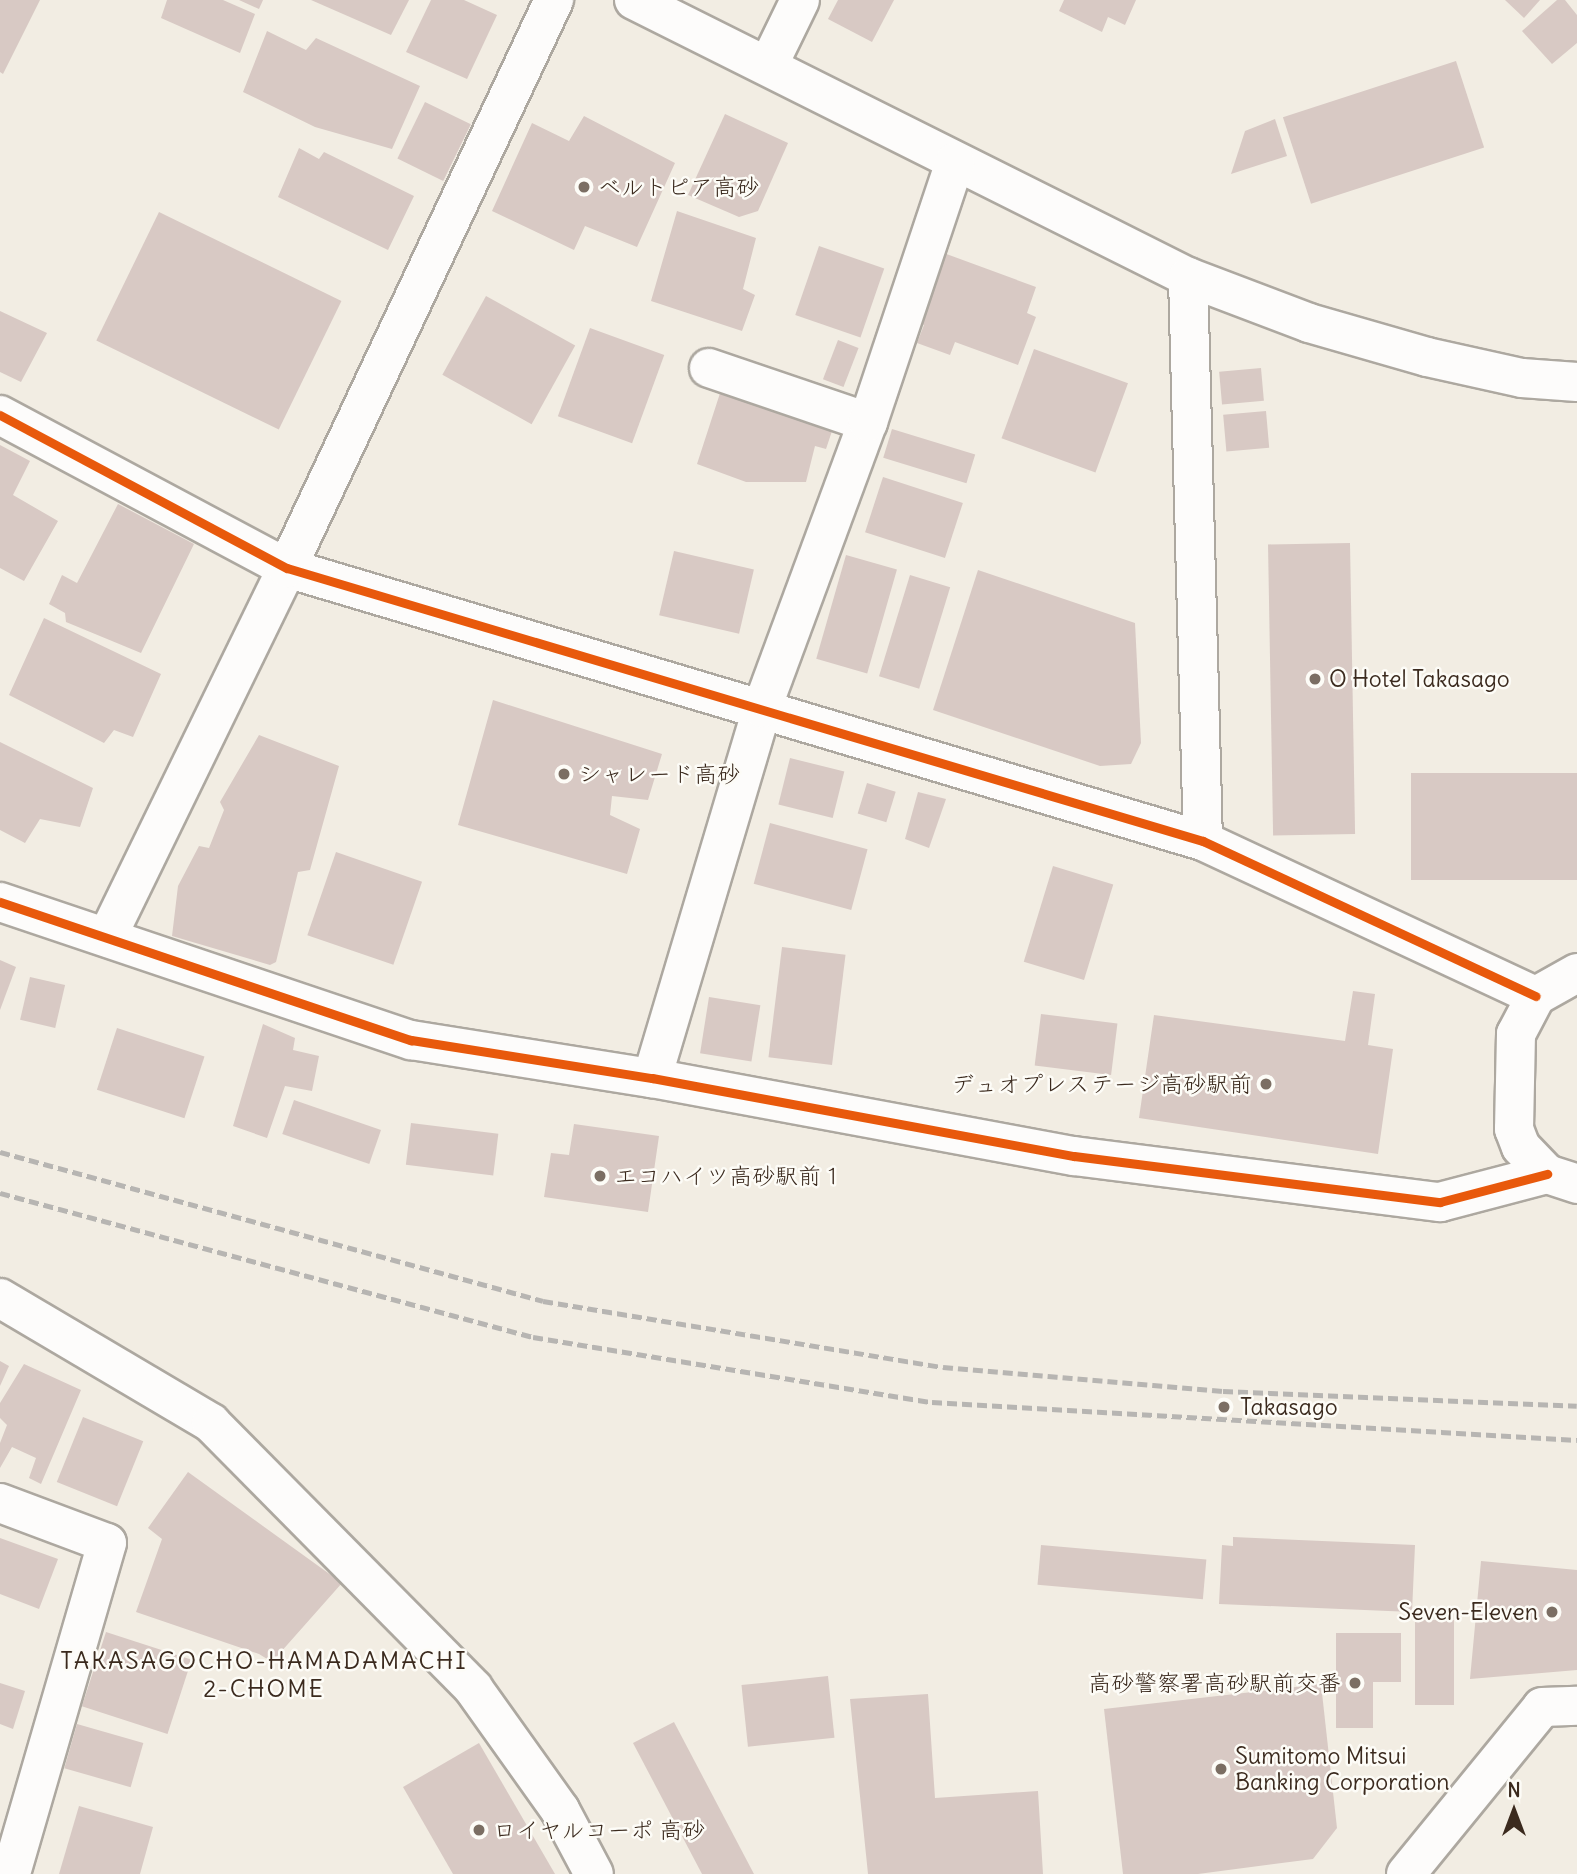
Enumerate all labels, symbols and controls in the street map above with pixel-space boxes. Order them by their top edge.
place label: ベルトピア高砂 [598,173,759,201]
marker: ベルトピア高砂 [576,179,592,195]
place label: O Hotel Takasago [1329,665,1510,693]
marker: O Hotel Takasago [1307,671,1323,687]
place label: シャレード高砂 [578,760,740,788]
marker: シャレード高砂 [556,766,572,782]
place label: デュオプレステージ高砂駅前 [953,1070,1252,1098]
marker: デュオプレステージ高砂駅前 [1258,1076,1274,1092]
place label: エコハイツ高砂駅前１ [614,1162,844,1190]
marker: エコハイツ高砂駅前１ [592,1168,608,1184]
place label: Takasago [1240,1393,1338,1421]
marker: Takasago [1214,1397,1234,1417]
place label: Seven-Eleven [1398,1598,1538,1626]
marker: Seven-Eleven [1544,1604,1560,1620]
district label: TAKASAGOCHO-HAMADAMACHI 2-CHOME [63,1647,465,1703]
place label: 高砂警察署高砂駅前交番 [1088,1669,1341,1697]
marker: 高砂警察署高砂駅前交番 [1347,1675,1363,1691]
place label: Sumitomo Mitsui Banking Corporation [1235,1742,1450,1796]
marker: Sumitomo Mitsui Banking Corporation [1213,1761,1229,1777]
north arrow [1479,1776,1549,1846]
text: N [1507,1778,1521,1802]
place label: ロイヤルコーポ 高砂 [493,1816,705,1844]
marker: ロイヤルコーポ 高砂 [471,1822,487,1838]

